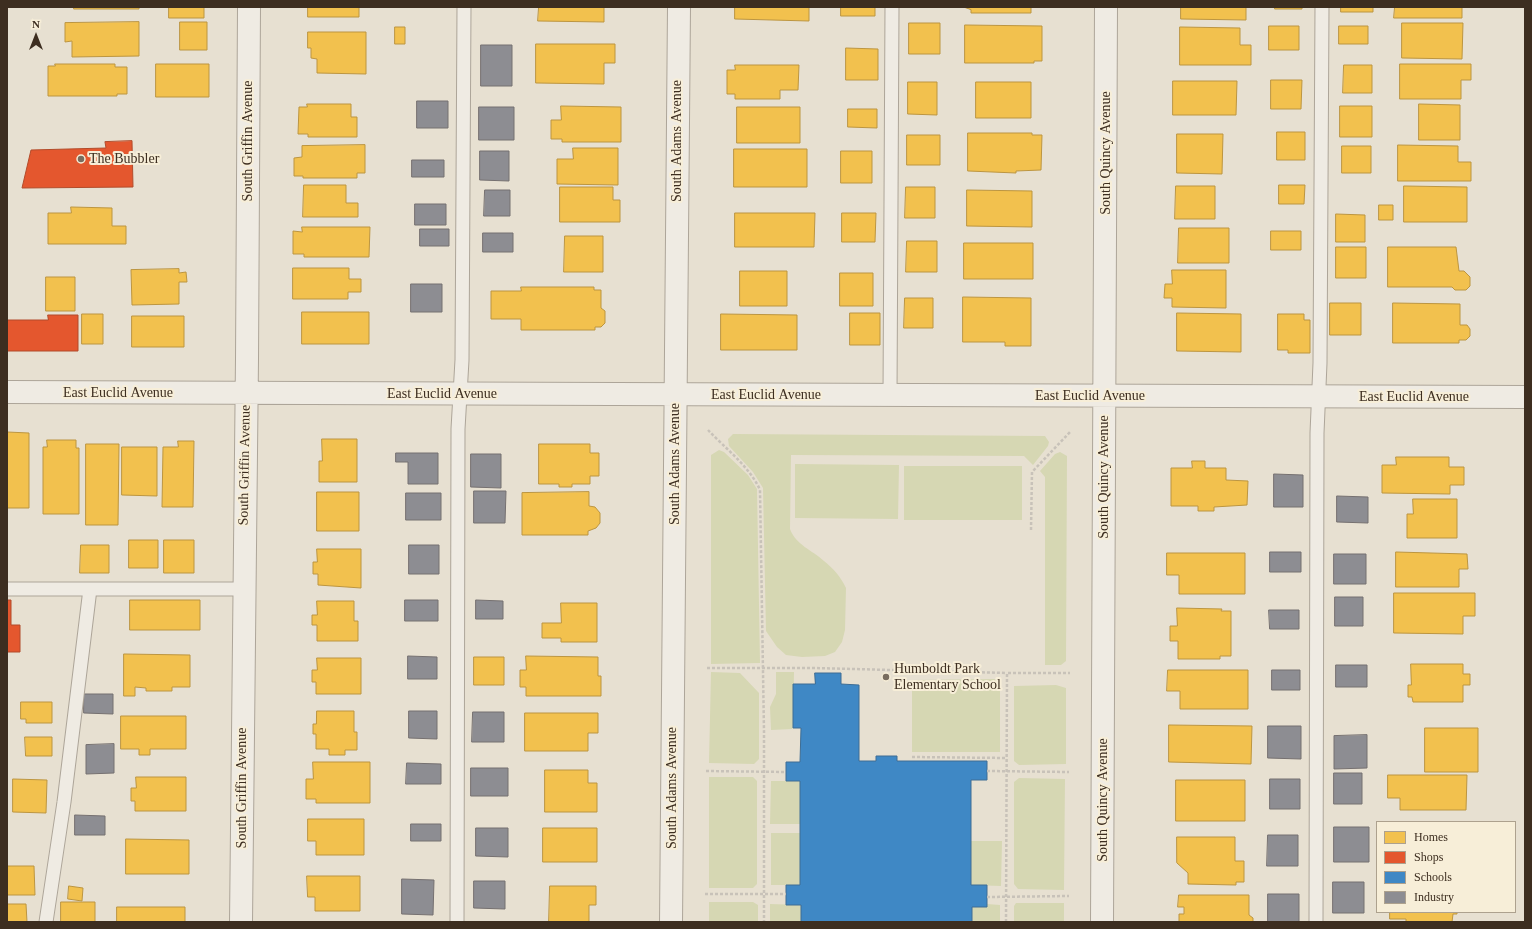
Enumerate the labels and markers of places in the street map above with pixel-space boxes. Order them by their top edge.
place label: The Bubbler [89,151,159,167]
marker: The Bubbler [76,154,86,164]
place label: Humboldt Park Elementary School [894,661,1001,694]
marker: Humboldt Park Elementary School [881,672,891,682]

